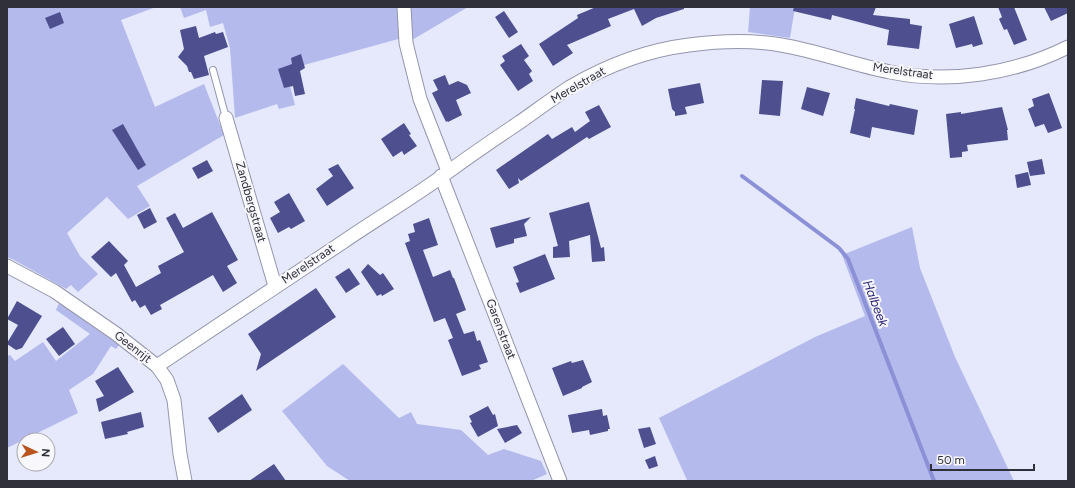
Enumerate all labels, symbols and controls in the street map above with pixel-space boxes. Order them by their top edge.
street label: Merelstraat [872,60,935,82]
street label: Merelstraat [548,63,608,106]
street label: Zandbergstraat [233,160,269,244]
street label: Merelstraat [279,241,338,287]
water label: Halbeek [860,278,891,329]
street label: Garenstraat [483,297,519,362]
street label: Geenrijt [112,328,155,366]
north arrow [16,432,56,472]
scale bar [931,446,1034,472]
text: N [39,448,52,457]
text: 50 m [937,453,965,467]

